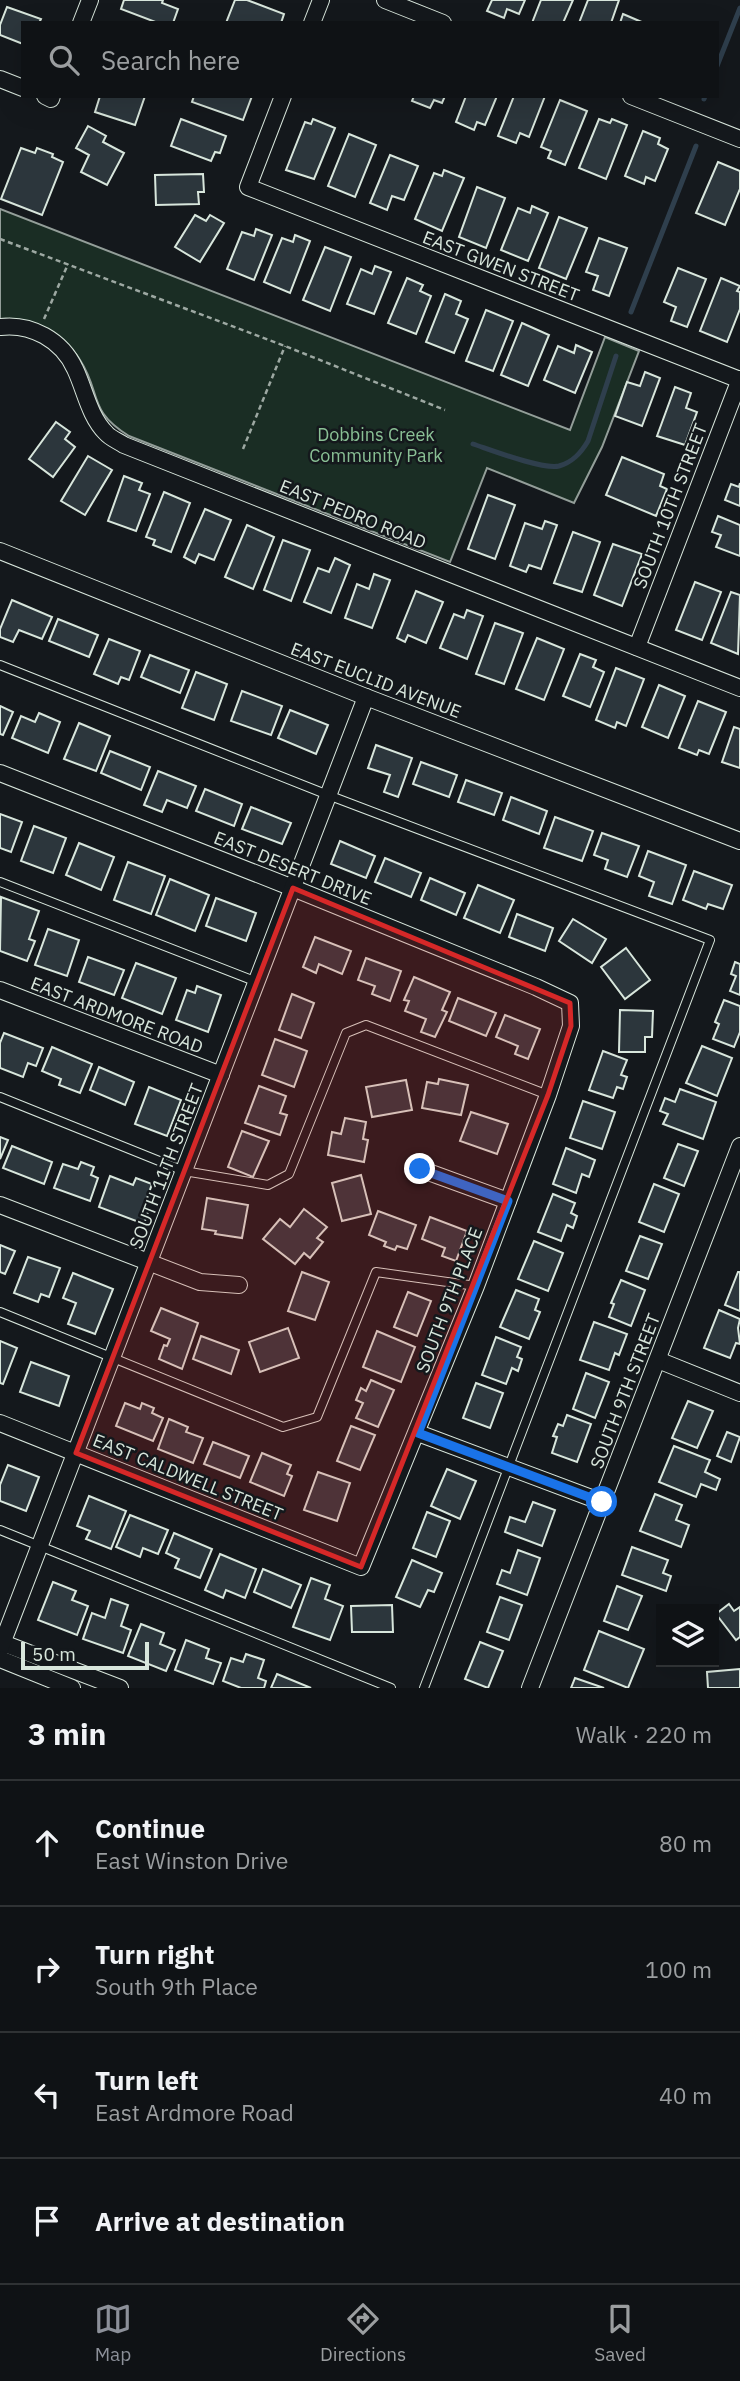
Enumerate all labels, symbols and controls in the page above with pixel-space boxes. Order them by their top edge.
search box [21,21,719,98]
icon: search [45,41,83,79]
text: Search here [101,43,240,77]
street label: EAST GWEN STREET [419,226,583,306]
street label: SOUTH 10TH STREET [628,420,712,592]
park label: Dobbins Creek Community Park [309,423,443,467]
street label: EAST PEDRO ROAD [276,474,430,554]
street label: EAST EUCLID AVENUE [287,637,465,723]
street label: EAST DESERT DRIVE [211,826,375,910]
street label: EAST ARDMORE ROAD [27,971,207,1059]
street label: SOUTH 11TH STREET [124,1080,208,1252]
route end [404,1153,435,1184]
street label: SOUTH 9TH PLACE [411,1224,487,1376]
street label: SOUTH 9TH STREET [585,1310,665,1472]
street label: EAST CALDWELL STREET [90,1428,286,1526]
route start [586,1486,617,1517]
map controls [656,1604,719,1667]
button: layers [656,1604,719,1667]
scale bar [21,1639,149,1671]
text: 50 m [32,1642,76,1666]
text: 3 min [28,1714,106,1753]
text: Walk · 220 m [576,1719,712,1749]
text: Continue [95,1811,205,1845]
icon: ahead [28,1824,66,1862]
text: 80 m [659,1828,712,1858]
text: East Winston Drive [95,1845,288,1875]
text: Turn right [95,1937,214,1971]
icon: right [28,1950,66,1988]
text: 100 m [645,1954,712,1984]
text: South 9th Place [95,1971,258,2001]
text: Turn left [95,2063,198,2097]
icon: left [28,2076,66,2114]
text: 40 m [659,2080,712,2110]
text: East Ardmore Road [95,2097,294,2127]
icon: arrive [28,2202,66,2240]
text: Arrive at destination [95,2204,345,2238]
tab: Map [94,2300,132,2366]
tab: Directions [320,2300,406,2366]
tab: Saved [594,2300,646,2366]

